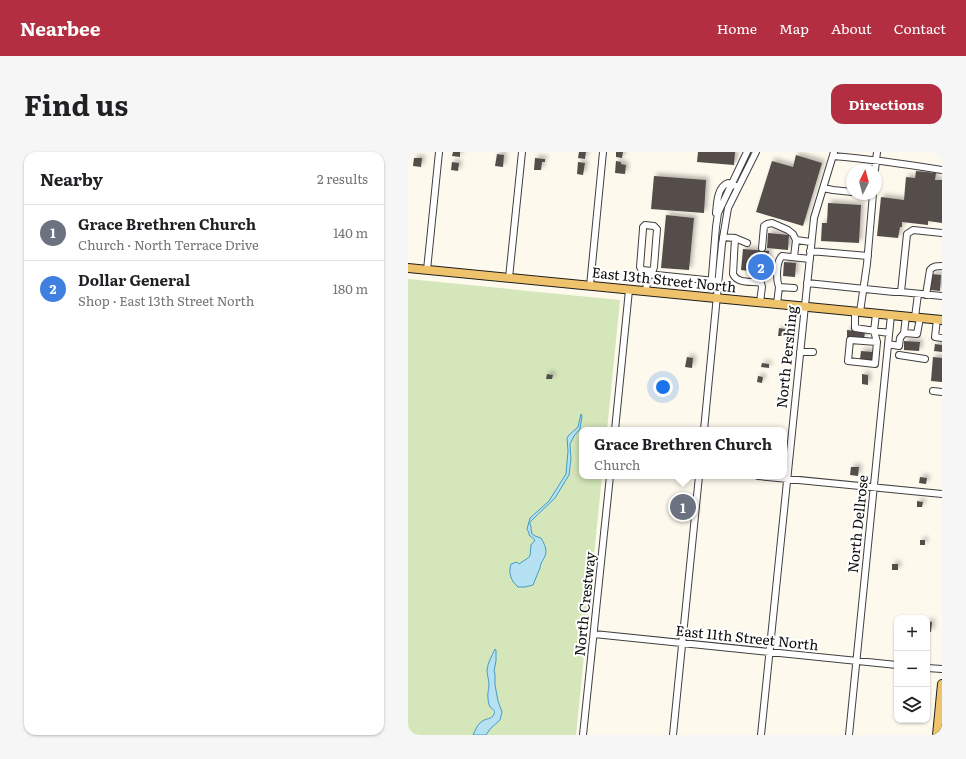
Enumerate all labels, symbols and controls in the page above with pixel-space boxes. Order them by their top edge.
text: Nearbee [20,14,101,42]
text: Home [717,18,757,38]
text: Map [779,18,809,38]
text: About [831,18,872,38]
text: Contact [894,18,946,38]
text: Find us [24,83,128,125]
button: Directions [831,84,942,124]
north arrow [846,164,882,200]
text: Nearby [40,166,103,191]
text: 2 results [317,169,368,188]
text: Grace Brethren Church [78,212,256,235]
text: 1 [50,223,56,242]
text: 140 m [333,223,368,242]
text: Church · North Terrace Drive [78,235,259,254]
pin: 2 [748,252,774,282]
street label: East 13th Street North [591,261,737,297]
text: Dollar General [78,268,190,291]
text: 2 [50,279,56,298]
text: 180 m [333,279,368,298]
text: Shop · East 13th Street North [78,291,254,310]
street label: North Pershing [771,304,801,409]
your location [653,377,673,397]
popup [579,427,787,479]
text: Grace Brethren Church [594,432,772,455]
text: Church [594,455,640,474]
street label: North Dellrose [842,474,872,574]
pin: 1 [670,492,696,522]
street label: North Crestway [569,550,600,657]
map controls [894,615,930,723]
button: + [894,615,930,651]
street label: East 11th Street North [675,620,820,654]
button: − [894,651,930,687]
button: layers [894,687,930,723]

